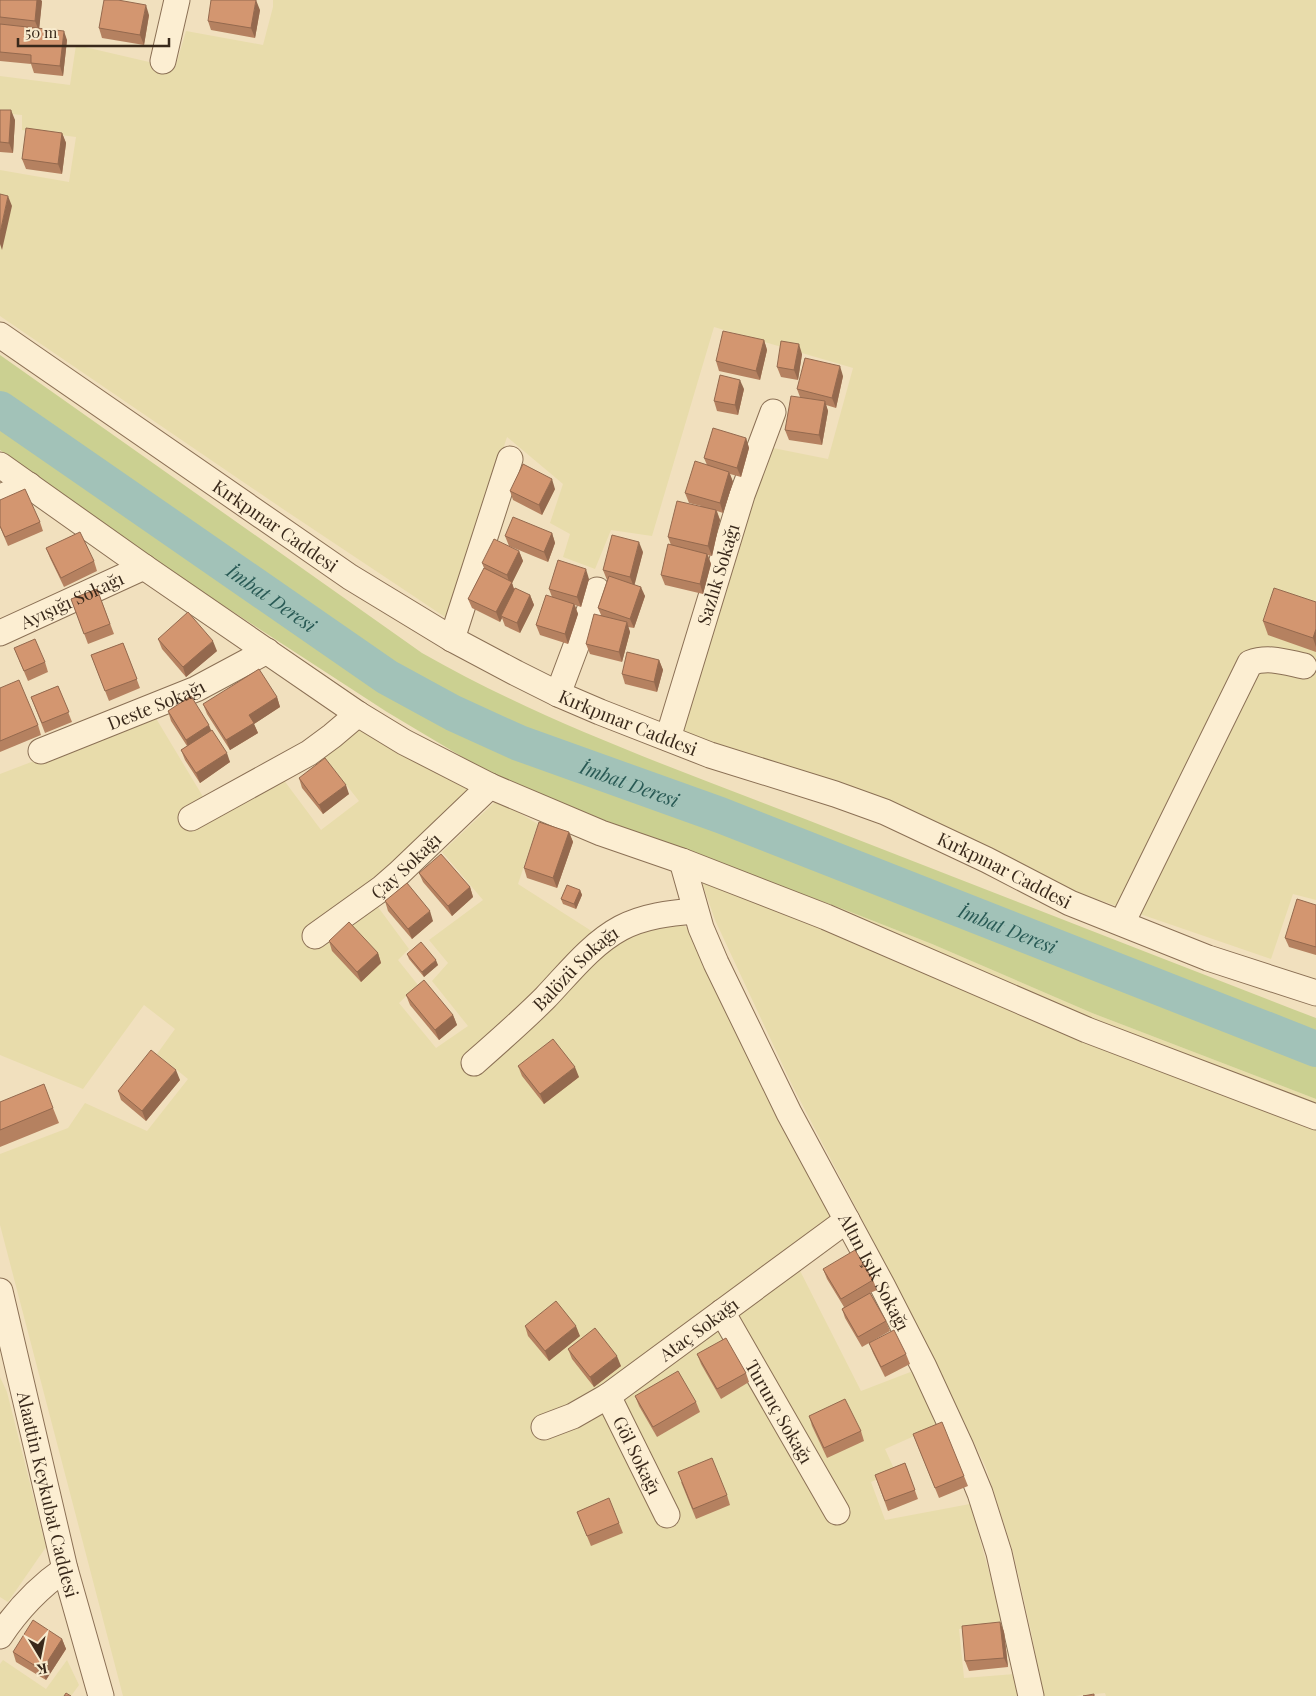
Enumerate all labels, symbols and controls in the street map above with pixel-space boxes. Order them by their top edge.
scale bar [18,15,169,47]
text: 50 m [25,22,58,42]
street label: Kırkpınar Caddesi [208,474,343,577]
street label: Sazlık Sokağı [691,521,745,628]
water label: İmbat Deresi [221,557,323,638]
street label: Ayışığı Sokağı [15,566,127,635]
street label: Deste Sokağı [104,674,209,735]
street label: Kırkpınar Caddesi [555,684,701,761]
water label: İmbat Deresi [576,753,684,813]
street label: Kırkpınar Caddesi [934,826,1076,914]
street label: Çay Sokağı [366,827,446,904]
water label: İmbat Deresi [954,897,1062,959]
street label: Balözü Sokağı [527,920,623,1016]
street label: Altın Işık Sokağı [833,1208,915,1335]
street label: Ataç Sokağı [653,1292,743,1367]
street label: Turunç Sokağı [740,1356,819,1468]
street label: Alaattin Keykubat Caddesi [12,1388,84,1600]
street label: Göl Sokağı [608,1412,667,1498]
north arrow [15,1631,65,1681]
text: K [35,1659,49,1680]

